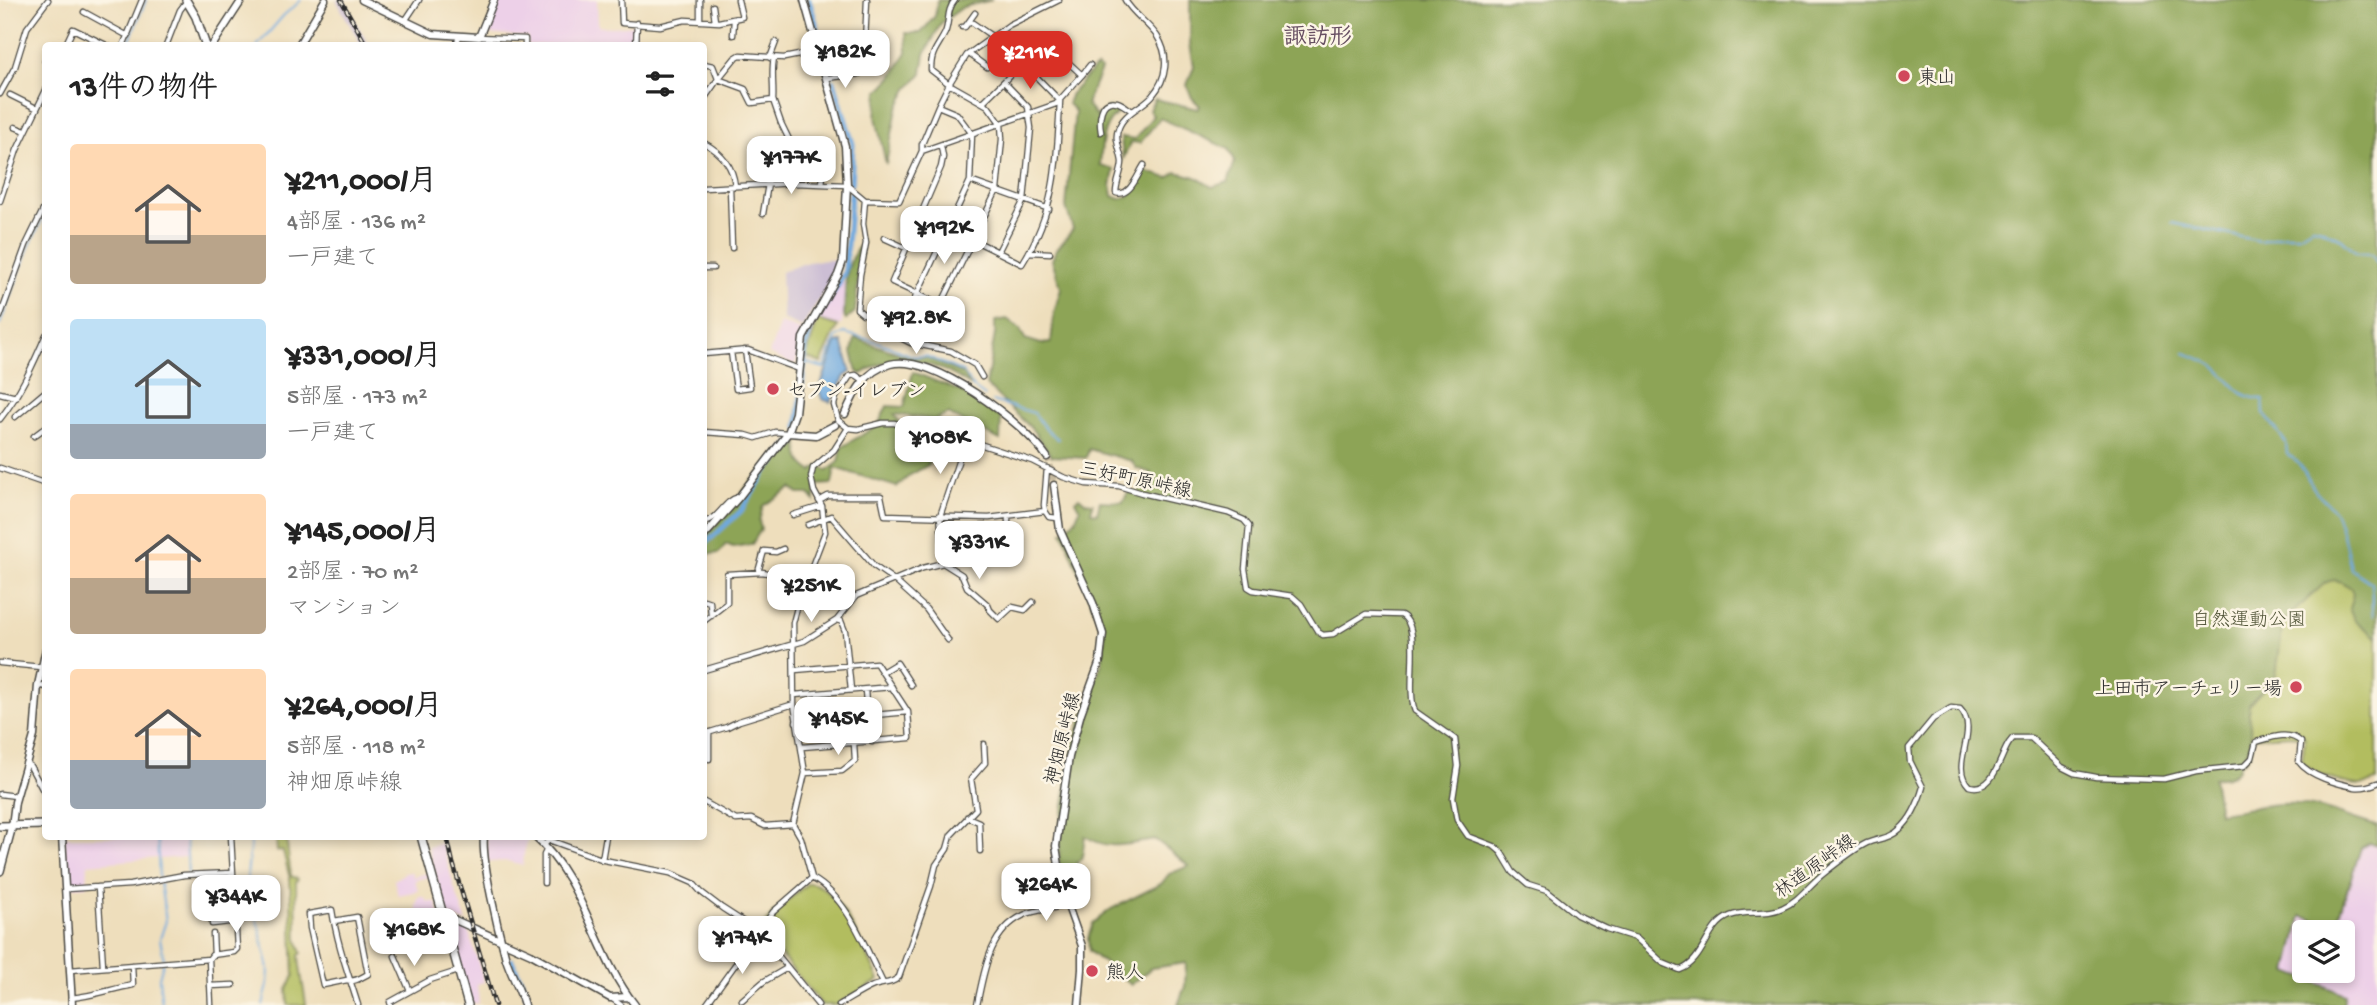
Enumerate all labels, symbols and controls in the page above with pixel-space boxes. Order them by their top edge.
district label: 諏訪形 [1284,25,1353,52]
pin: ¥182K [796,31,894,90]
pin: ¥211K [981,32,1079,91]
text: ¥182K [817,39,873,66]
text: ¥211K [1003,40,1057,67]
icon: filters [641,65,679,103]
place label: 東山 [1918,67,1956,91]
marker: 東山 [1896,68,1912,84]
text: 13件の物件 [70,73,218,108]
pin: ¥177K [742,136,840,196]
text: ¥177K [763,145,819,172]
text: ¥211,000/月 [287,166,438,201]
icon: home [126,172,210,256]
pin: ¥192K [895,206,993,266]
text: 4部屋 · 136 m² [287,210,426,237]
text: ¥192K [916,215,972,242]
text: 一戸建て [287,246,379,273]
pin: ¥92.8K [859,296,973,356]
text: ¥92.8K [883,305,949,332]
text: ¥331,000/月 [287,341,442,376]
icon: home [126,347,210,431]
marker: セブン-イレブン [765,381,781,397]
place label: セブン-イレブン [787,381,926,404]
text: 5部屋 · 173 m² [287,385,427,412]
pin: ¥108K [891,416,989,476]
text: 一戸建て [287,421,379,448]
text: ¥108K [911,425,969,452]
street label: 三好町原峠線 [1077,457,1194,505]
text: ¥145,000/月 [287,516,441,551]
icon: home [126,522,210,606]
pin: ¥331K [930,522,1028,581]
text: ¥331K [951,530,1007,557]
text: 2部屋 · 70 m² [287,560,418,587]
pin: ¥251K [762,564,860,624]
text: ¥251K [783,573,839,600]
text: マンション [287,596,401,623]
park label: 自然運動公園 [2192,609,2306,633]
place label: 上田市アーチェリー場 [2095,678,2282,702]
marker: 上田市アーチェリー場 [2288,679,2304,695]
street label: 神畑原峠線 [1041,690,1087,788]
text: ¥264,000/月 [287,691,443,726]
icon: home [126,697,210,781]
pin: ¥145K [789,698,887,757]
text: ¥145K [810,706,866,733]
text: 5部屋 · 118 m² [287,735,425,762]
text: 神畑原峠線 [287,771,402,798]
street label: 林道原峠線 [1770,830,1861,905]
pin: ¥264K [997,864,1095,923]
text: ¥264K [1017,872,1075,899]
pin: ¥344K [187,876,285,935]
text: ¥344K [207,884,265,911]
pin: ¥168K [365,908,463,968]
pin: ¥174K [693,916,791,976]
text: ¥168K [386,917,442,944]
map controls [2292,920,2355,983]
button: layers [2292,920,2355,983]
text: ¥174K [714,925,770,952]
place label: 熊人 [1106,962,1144,986]
marker: 熊人 [1084,963,1100,979]

